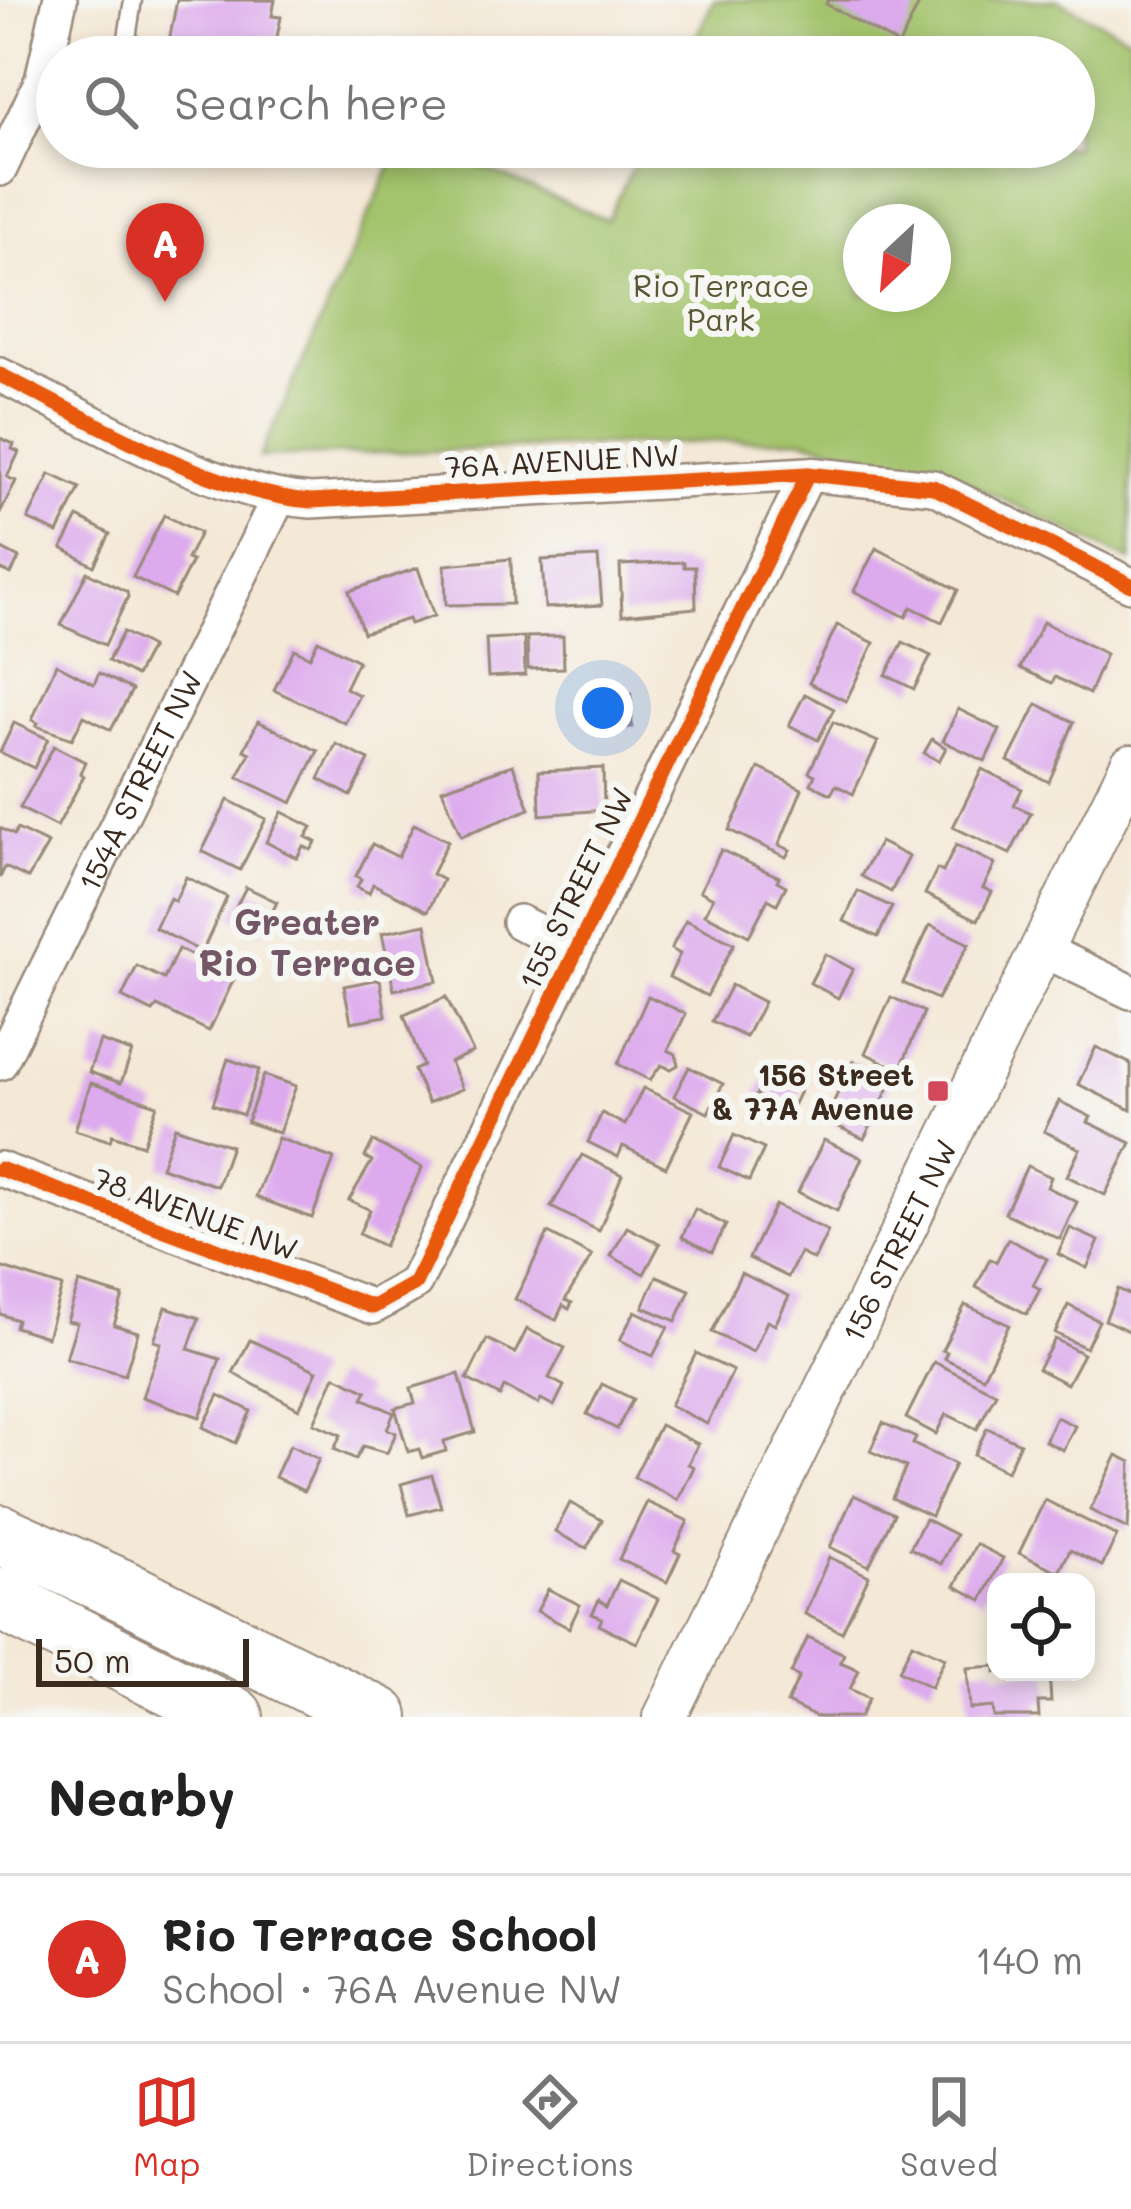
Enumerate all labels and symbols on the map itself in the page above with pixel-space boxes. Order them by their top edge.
pin: A [126,203,204,302]
north arrow [843,204,951,312]
park label: Rio Terrace Park [633,265,809,339]
street label: 76A AVENUE NW [443,434,681,486]
street label: 154A STREET NW [68,664,210,897]
your location [573,678,633,738]
street label: 155 STREET NW [509,780,641,996]
district label: Greater Rio Terrace [198,897,416,985]
place label: 156 Street & 77A Avenue [711,1054,914,1128]
marker: 156 Street & 77A Avenue [925,1078,951,1104]
street label: 156 STREET NW [832,1132,965,1348]
street label: 78 AVENUE NW [88,1158,304,1268]
scale bar [36,1633,249,1686]

